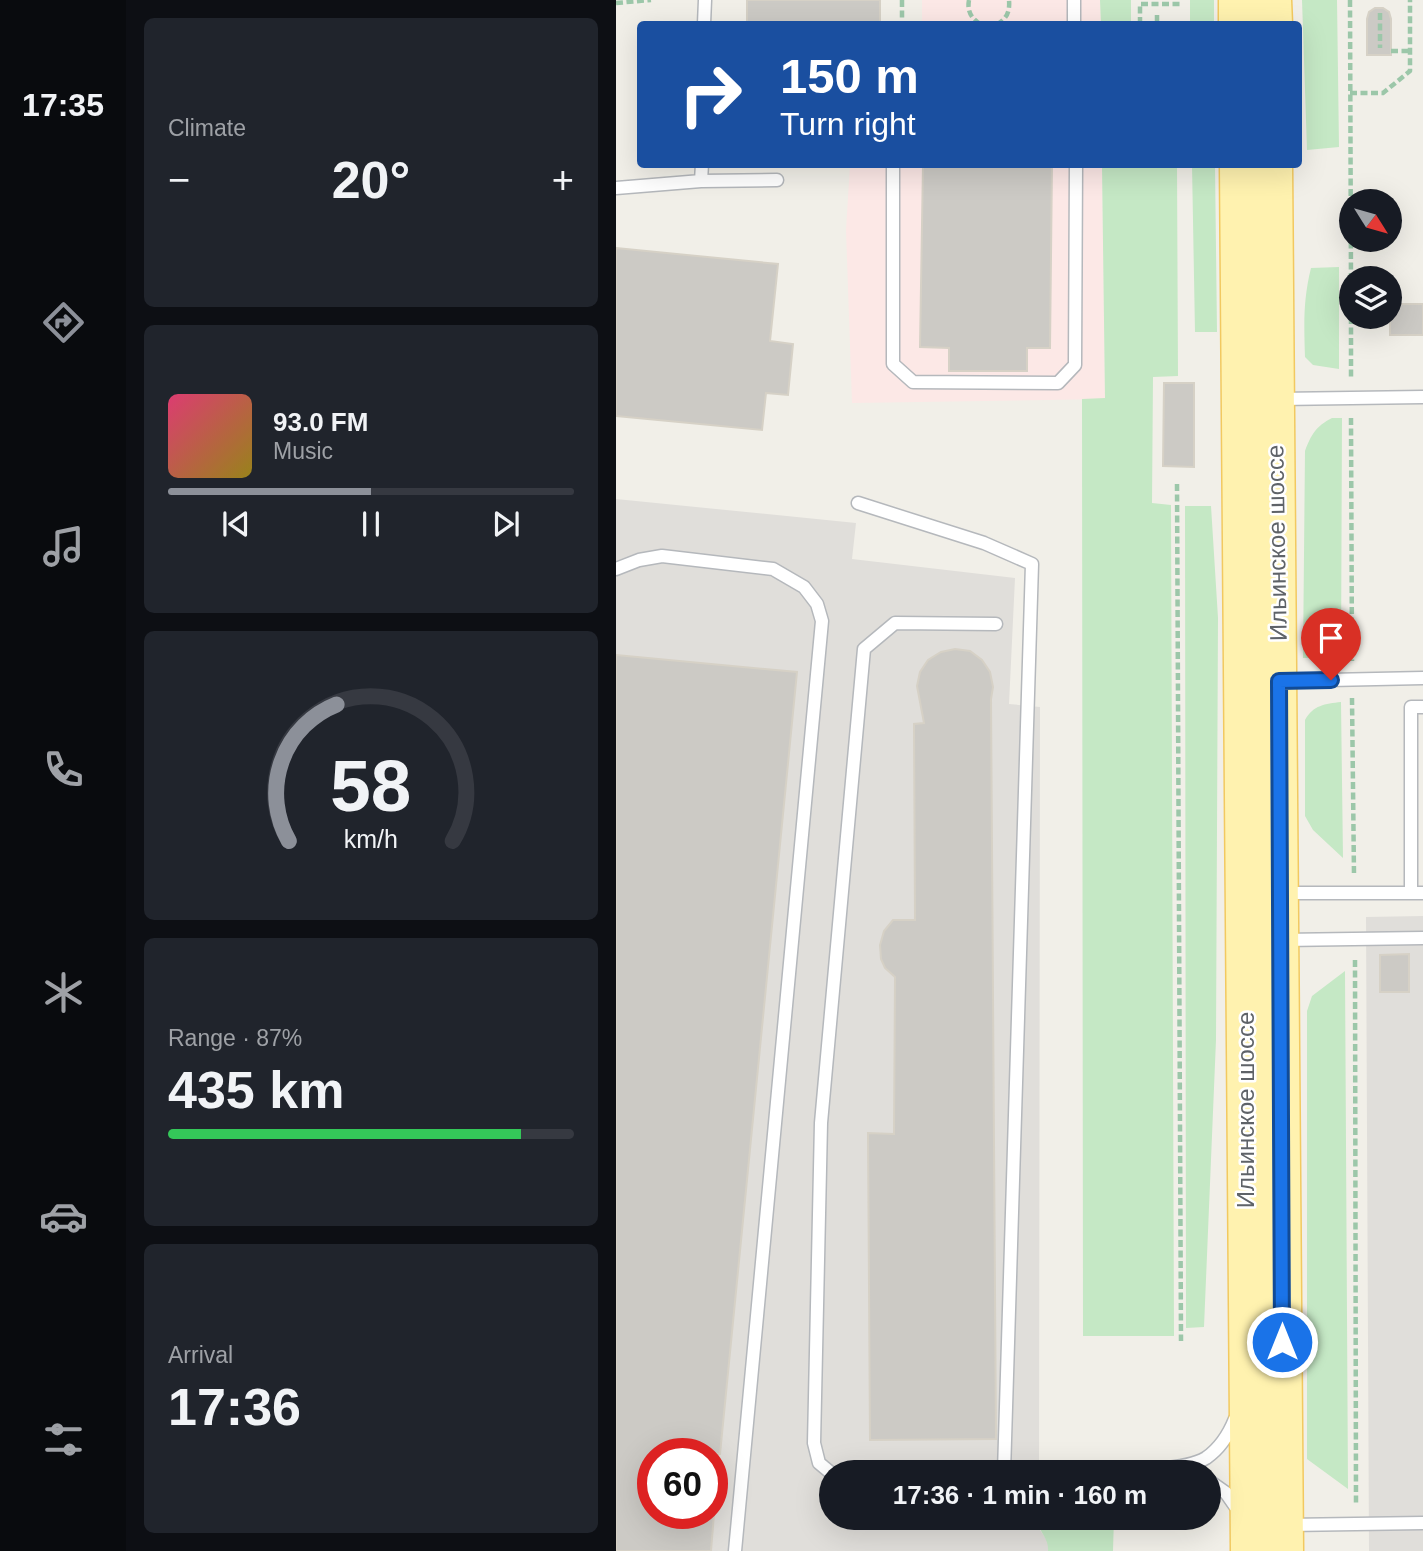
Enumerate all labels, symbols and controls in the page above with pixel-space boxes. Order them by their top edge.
icon: right [665,49,756,140]
text: 150 m [780,49,919,103]
text: 17:35 [22,87,104,123]
text: Turn right [780,106,916,142]
text: Climate [168,115,246,141]
text: 20° [332,151,410,209]
text: − [168,159,190,201]
text: + [552,159,574,201]
north arrow [1339,189,1402,252]
map controls [1339,189,1402,329]
button: layers [1339,266,1402,329]
icon: directions [39,298,88,347]
text: 93.0 FM [273,407,368,437]
text: Music [273,438,333,464]
street label: Ильинское шоссе [1261,445,1292,641]
icon: previous [217,505,255,543]
icon: pause [352,505,390,543]
icon: next [487,505,525,543]
icon: music [39,522,88,571]
pin [1301,608,1361,680]
icon: arrive [1312,619,1350,657]
icon: phone [39,745,88,794]
text: 58 [331,746,411,827]
text: km/h [344,825,398,853]
icon: climate [39,968,88,1017]
street label: Ильинское шоссе [1232,1012,1259,1208]
text: Range · 87% [168,1025,302,1051]
text: 435 km [168,1061,344,1119]
icon: car [39,1192,88,1241]
position arrow [1245,1305,1319,1379]
text: Arrival [168,1342,233,1368]
text: 17:36 [168,1378,301,1436]
icon: filters [39,1415,88,1464]
speed limit sign: 60 [637,1438,728,1529]
text: 17:36 · 1 min · 160 m [893,1480,1147,1510]

